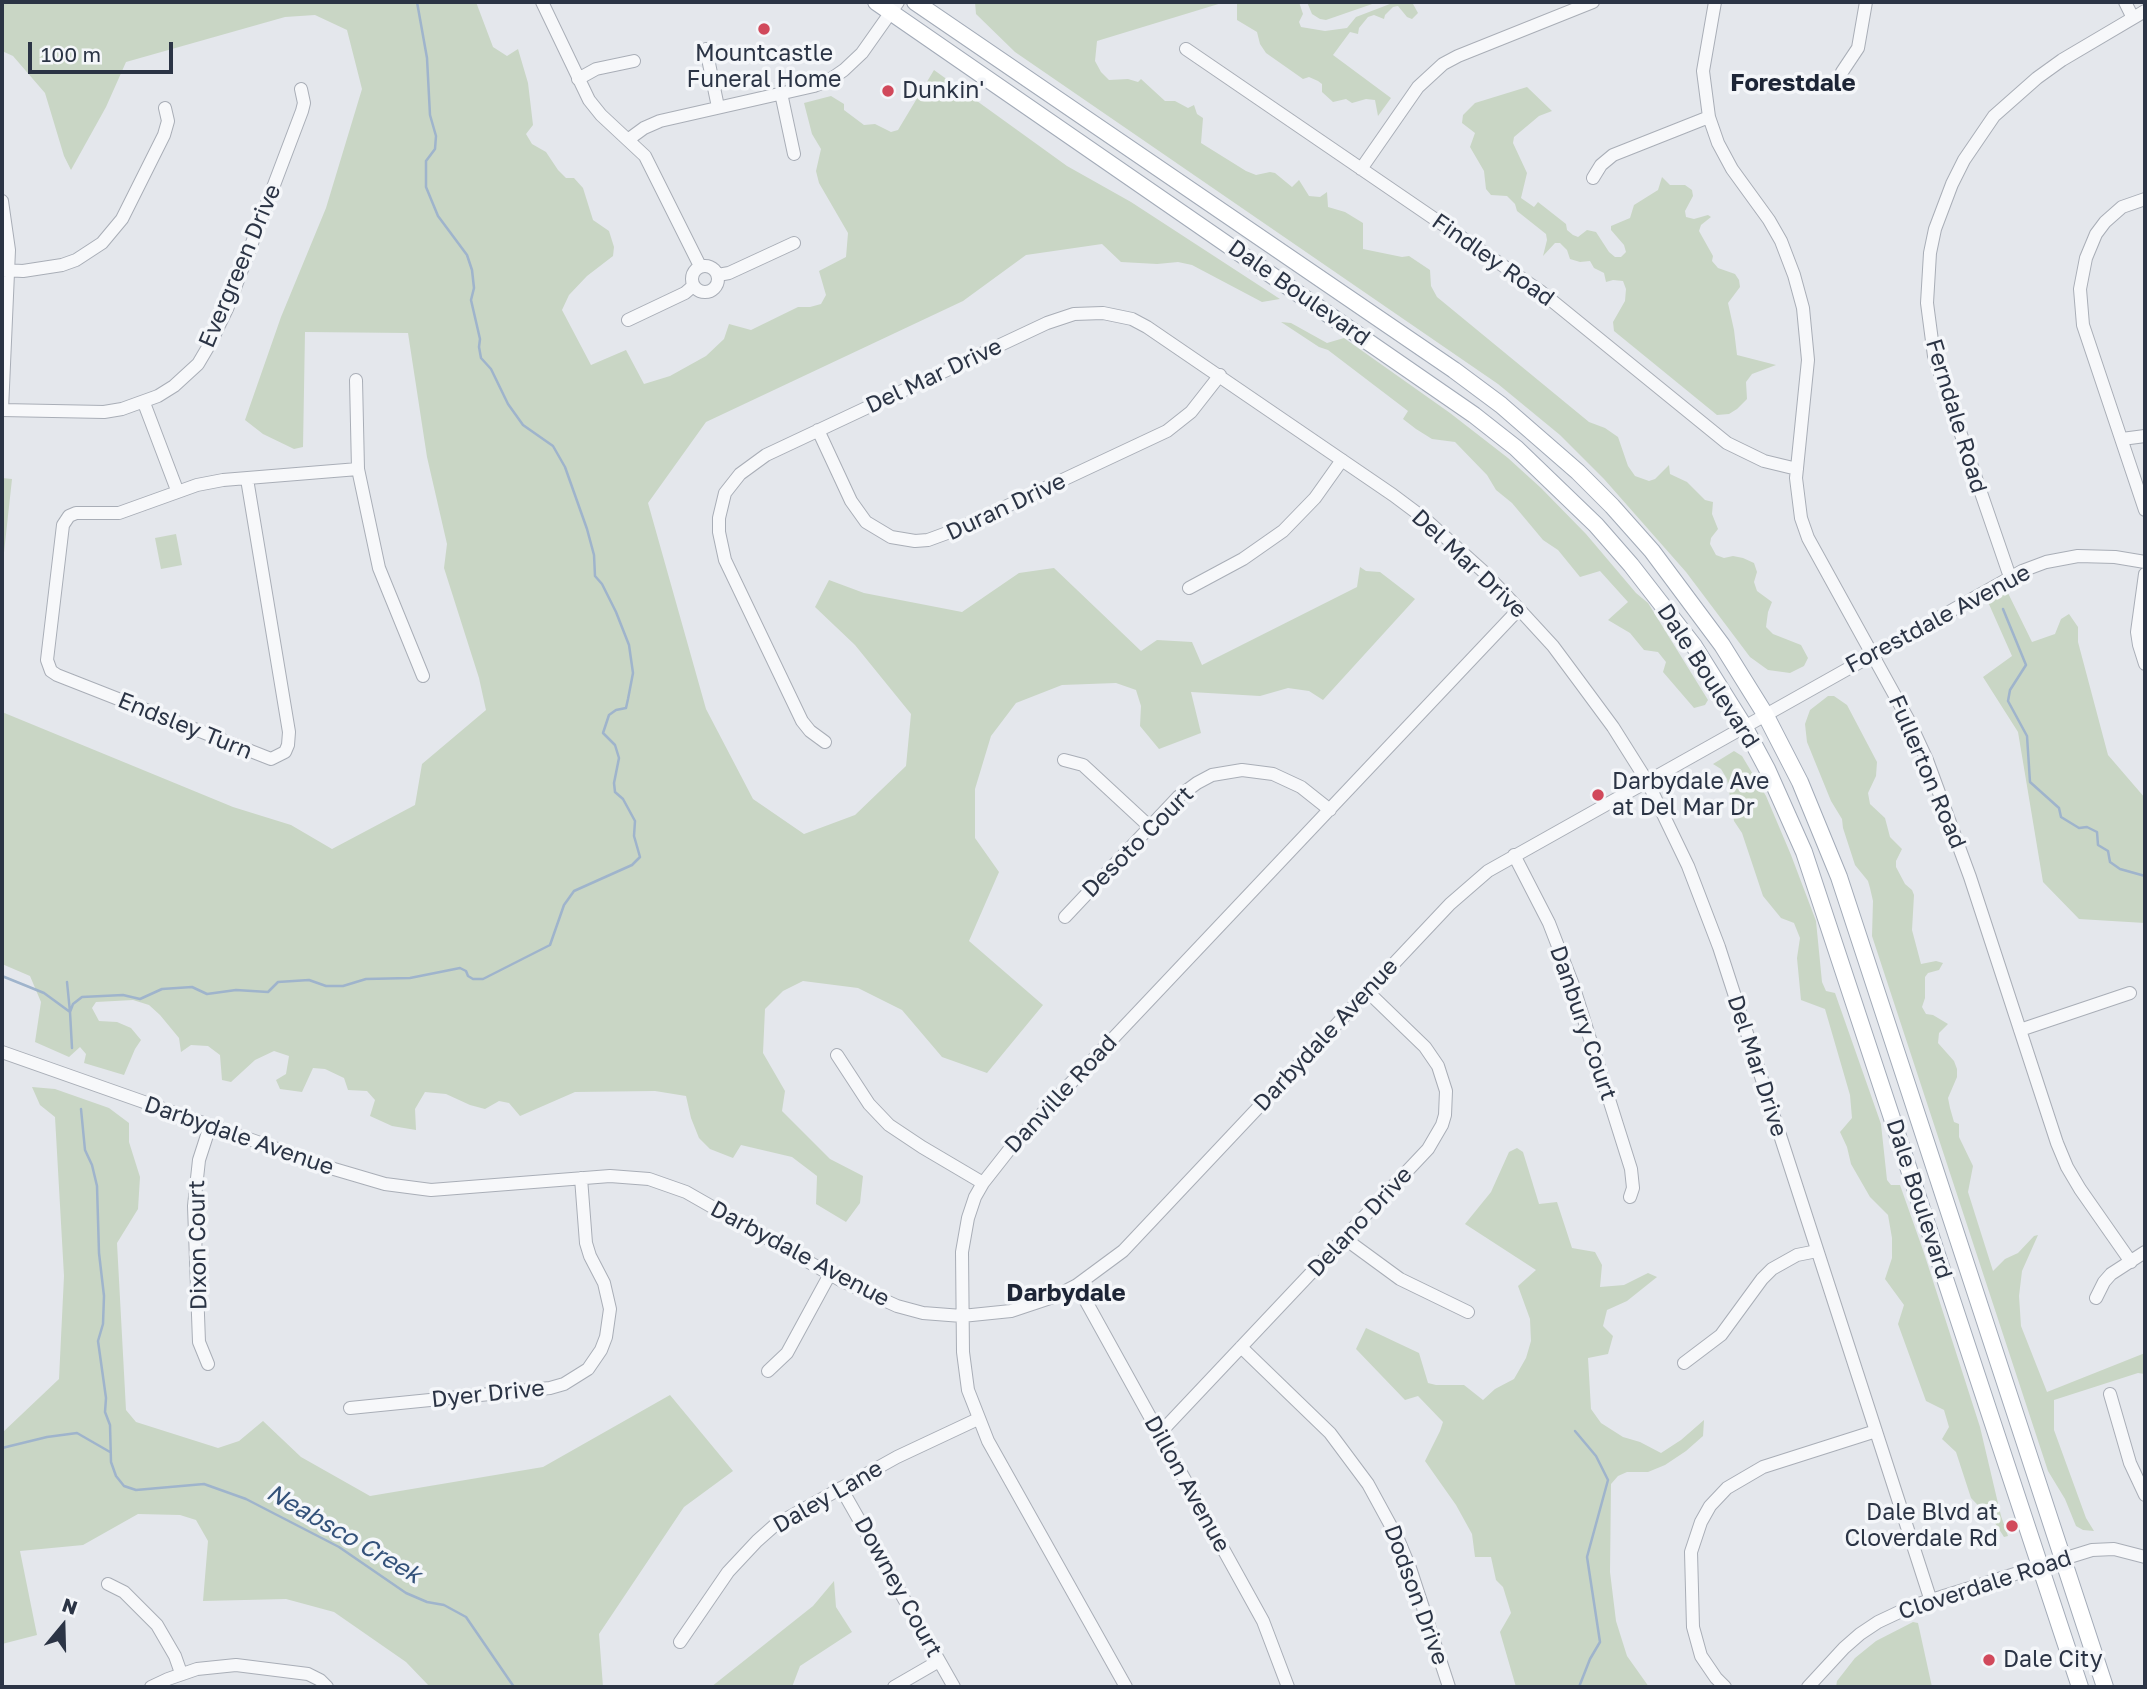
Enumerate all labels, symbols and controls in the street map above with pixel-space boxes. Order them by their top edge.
marker: Mountcastle Funeral Home [756,21,772,37]
scale bar [32,28,177,72]
place label: Mountcastle Funeral Home [687,40,841,94]
text: 100 m [41,41,101,67]
district label: Forestdale [1730,69,1856,97]
place label: Dunkin' [902,77,984,105]
marker: Dunkin' [880,83,896,99]
street label: Evergreen Drive [193,180,287,352]
street label: Findley Road [1426,208,1560,312]
street label: Dale Boulevard [1223,234,1375,352]
street label: Del Mar Drive [862,332,1006,420]
street label: Ferndale Road [1919,336,1993,496]
street label: Duran Drive [942,467,1070,547]
street label: Del Mar Drive [1406,504,1532,624]
street label: Forestdale Avenue [1841,559,2035,679]
street label: Dale Boulevard [1651,599,1765,753]
street label: Endsley Turn [114,687,256,765]
street label: Fullerton Road [1882,691,1972,853]
place label: Darbydale Ave at Del Mar Dr [1612,768,1769,822]
street label: Desoto Court [1077,781,1199,903]
marker: Darbydale Ave at Del Mar Dr [1590,787,1606,803]
street label: Danbury Court [1544,942,1622,1104]
street label: Darbydale Avenue [1248,953,1404,1117]
street label: Del Mar Drive [1721,992,1793,1140]
street label: Danville Road [999,1029,1123,1159]
street label: Darbydale Avenue [141,1091,337,1181]
street label: Dale Boulevard [1880,1116,1958,1282]
street label: Delano Drive [1302,1161,1418,1283]
street label: Dixon Court [183,1180,213,1310]
street label: Darbydale Avenue [706,1195,894,1313]
district label: Darbydale [1006,1279,1126,1307]
street label: Dyer Drive [430,1374,546,1414]
street label: Dillon Avenue [1138,1411,1236,1557]
street label: Daley Lane [768,1455,888,1539]
water label: Neabsco Creek [262,1478,426,1590]
place label: Dale Blvd at Cloverdale Rd [1844,1499,1998,1553]
street label: Downey Court [848,1512,948,1662]
marker: Dale Blvd at Cloverdale Rd [2004,1518,2020,1534]
street label: Dodson Drive [1378,1521,1454,1669]
street label: Cloverdale Road [1895,1544,2075,1626]
north arrow [28,1591,98,1661]
text: N [59,1592,81,1619]
place label: Dale City [2003,1646,2103,1674]
marker: Dale City [1981,1652,1997,1668]

